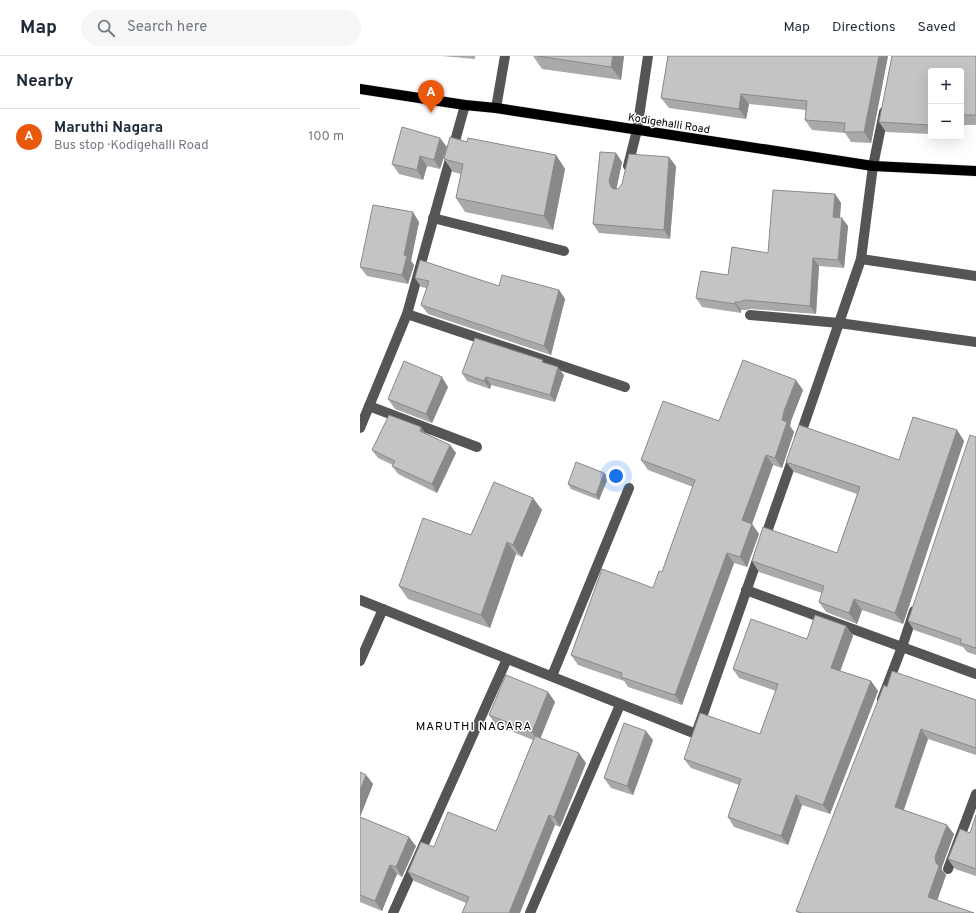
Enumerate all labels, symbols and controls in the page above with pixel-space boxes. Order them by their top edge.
search box [81,10,361,46]
text: Map [20,16,57,40]
icon: search [95,17,117,39]
text: Search here [127,18,207,37]
text: Map [784,19,810,36]
text: Directions [832,19,896,36]
text: Saved [918,19,956,36]
map controls [928,68,964,140]
button: + [928,68,964,104]
text: Nearby [16,71,73,93]
pin: A [418,80,444,113]
button: − [928,104,964,140]
street label: Kodigehalli Road [627,111,711,137]
text: Maruthi Nagara [54,119,163,138]
text: A [24,129,34,145]
text: 100 m [308,129,344,145]
text: Bus stop · Kodigehalli Road [54,138,208,154]
your location [606,466,626,486]
district label: MARUTHI NAGARA [416,719,532,735]

